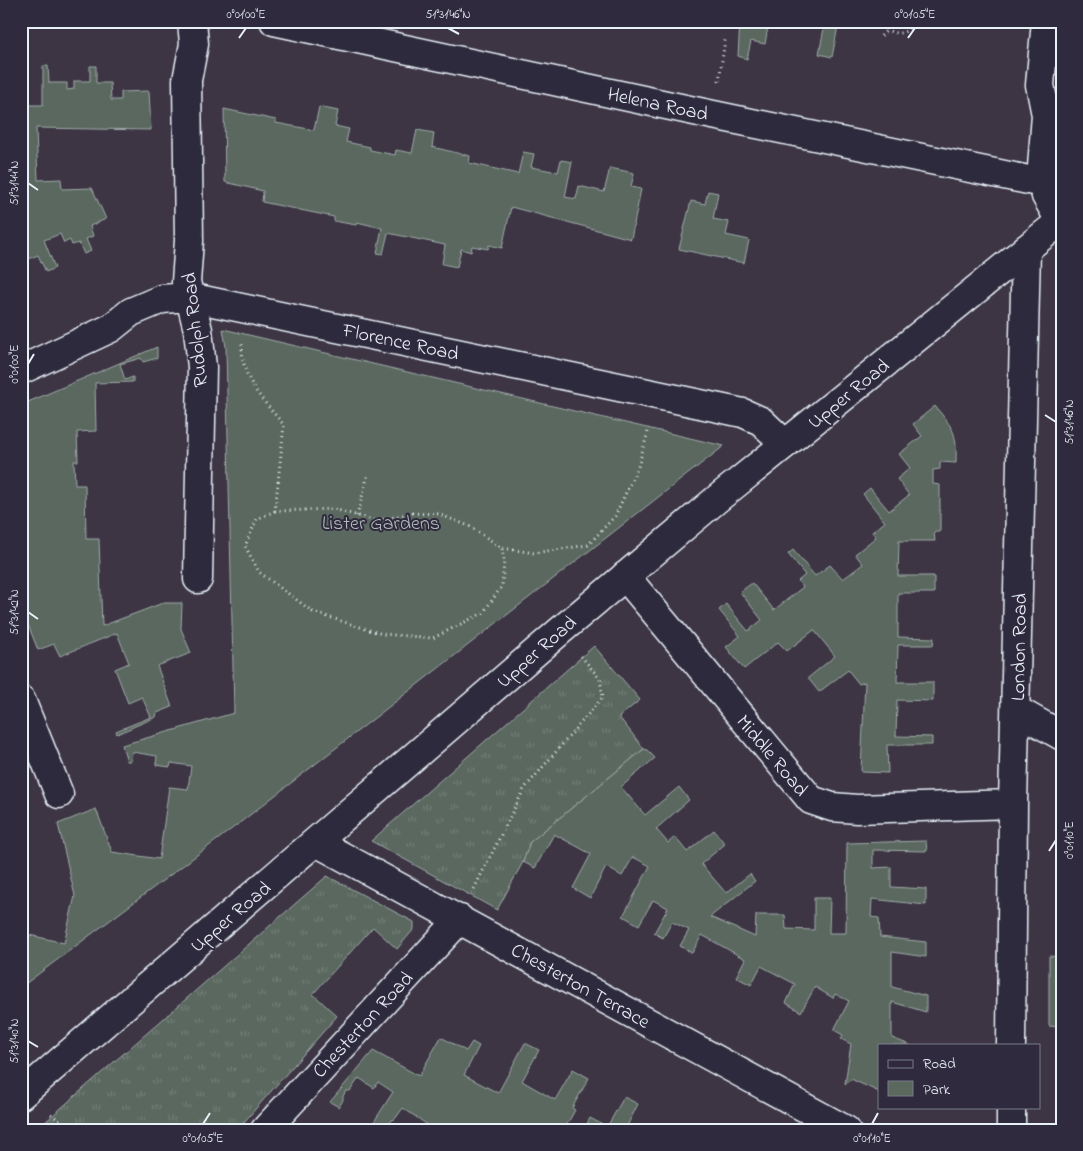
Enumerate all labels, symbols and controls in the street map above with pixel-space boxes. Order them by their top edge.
text: 0°01'00"E [226,6,266,24]
text: 51°31'46"N [425,6,471,24]
text: 0°01'05"E [895,6,935,24]
street label: Helena Road [605,81,710,130]
text: 51°31'44"N [6,161,24,205]
street label: Rudolph Road [176,271,217,389]
street label: Florence Road [339,317,461,370]
text: 0°01'00"E [6,344,24,384]
street label: Upper Road [802,353,897,437]
text: 51°31'46"N [1061,399,1079,445]
park label: Lister Gardens [322,510,440,539]
text: 51°31'42"N [6,589,24,635]
street label: London Road [1005,593,1036,701]
street label: Upper Road [491,610,584,696]
street label: Middle Road [728,709,814,804]
text: 0°01'10"E [1061,821,1079,859]
street label: Upper Road [185,875,278,961]
street label: Chesterton Terrace [505,937,655,1037]
street label: Chesterton Road [307,966,421,1086]
text: 51°31'40"N [6,1019,24,1063]
legend [878,1044,1040,1108]
text: Road [923,1053,956,1075]
text: Park [923,1079,951,1101]
text: 0°01'05"E [183,1130,223,1148]
text: 0°01'10"E [853,1130,891,1148]

